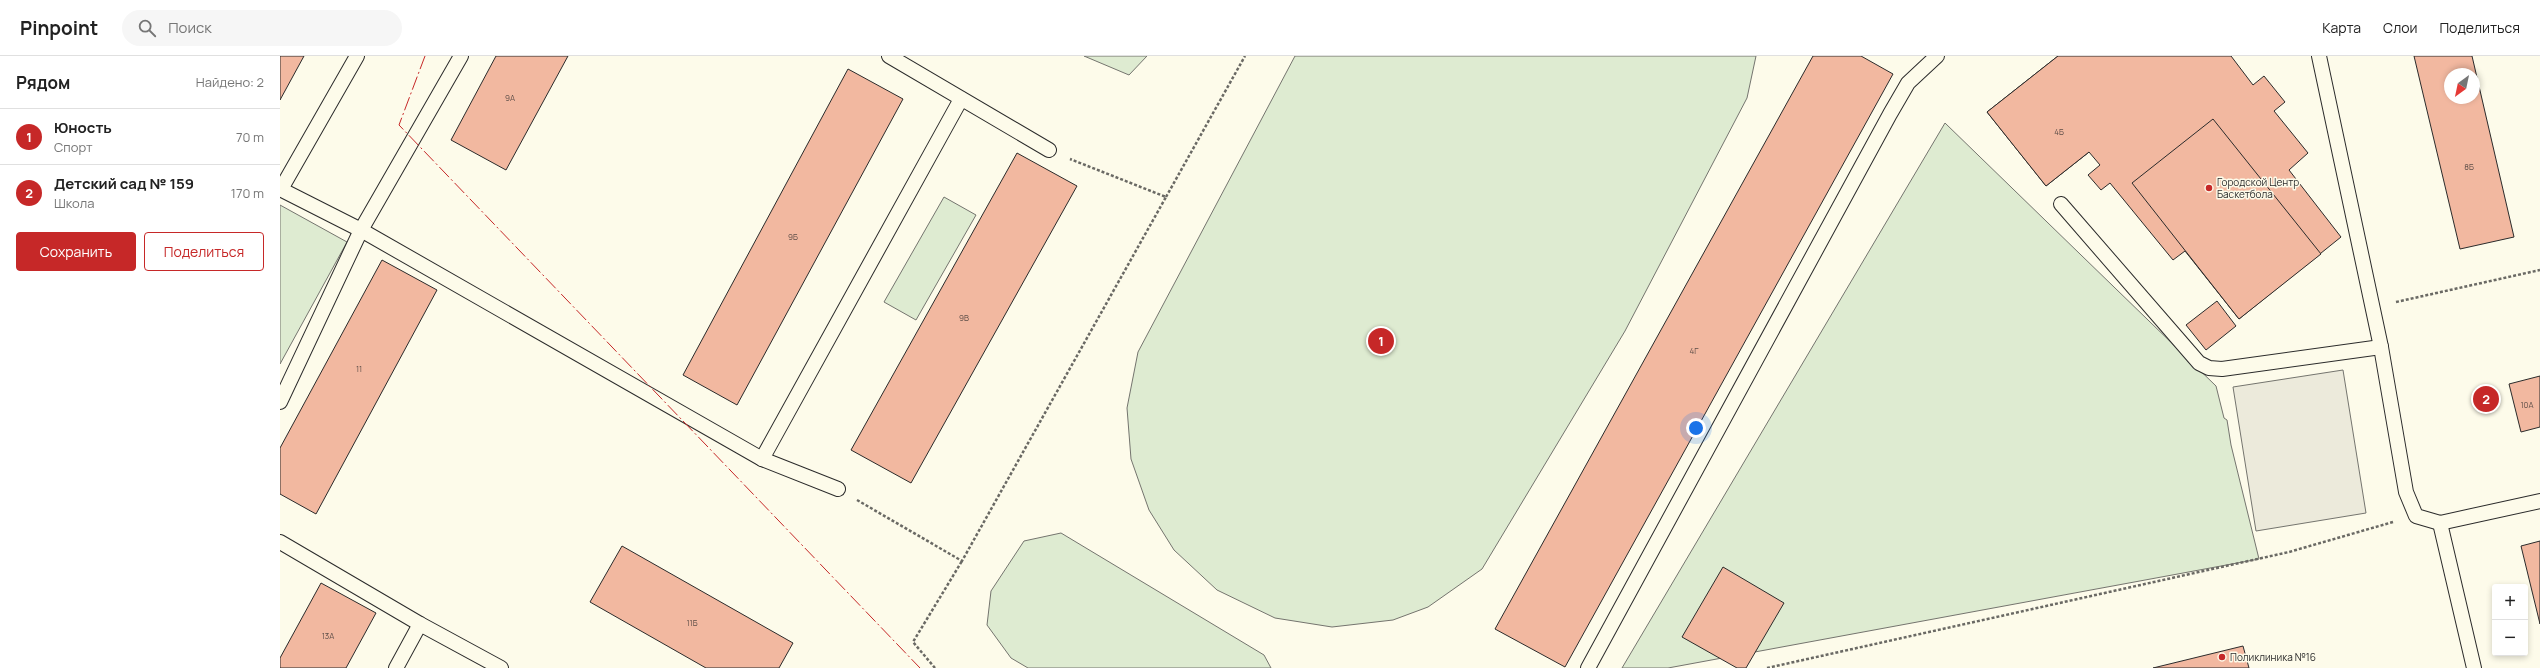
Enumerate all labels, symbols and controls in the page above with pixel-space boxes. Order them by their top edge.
search box [122,10,402,46]
text: Pinpoint [20,15,98,41]
icon: search [136,17,158,39]
text: Поиск [168,17,212,38]
text: Карта [2322,18,2361,37]
text: Слои [2383,18,2417,37]
text: Поделиться [2439,18,2520,37]
north arrow [2444,68,2480,104]
text: Рядом [16,71,70,94]
text: Найдено: 2 [196,73,264,91]
house number: 9А [505,92,515,103]
text: Юность [54,117,112,138]
house number: 4Б [2054,126,2064,137]
text: 1 [26,128,32,146]
text: 70 m [236,128,264,146]
text: Спорт [54,138,93,156]
house number: 8Б [2464,161,2474,172]
text: Детский сад № 159 [54,173,194,194]
place label: Городской Центр Баскетбола [2217,175,2299,201]
marker: Городской Центр Баскетбола [2204,183,2214,193]
text: 2 [25,184,33,202]
text: 170 m [231,184,264,202]
text: Школа [54,194,95,212]
house number: 9Б [788,231,798,242]
button: Сохранить [16,232,136,271]
button: Поделиться [144,232,264,271]
house number: 9В [959,312,969,323]
pin: 1 [1368,326,1394,356]
house number: 4Г [1690,345,1699,356]
house number: 11 [356,363,362,374]
pin: 2 [2473,384,2499,414]
house number: 10А [2520,399,2534,410]
your location [1686,418,1706,438]
map controls [2492,584,2528,656]
button: + [2492,584,2528,620]
house number: 11Б [686,617,698,628]
button: − [2492,620,2528,656]
house number: 13А [322,630,334,641]
place label: Поликлиника №16 [2230,650,2316,664]
marker: Поликлиника №16 [2217,652,2227,662]

